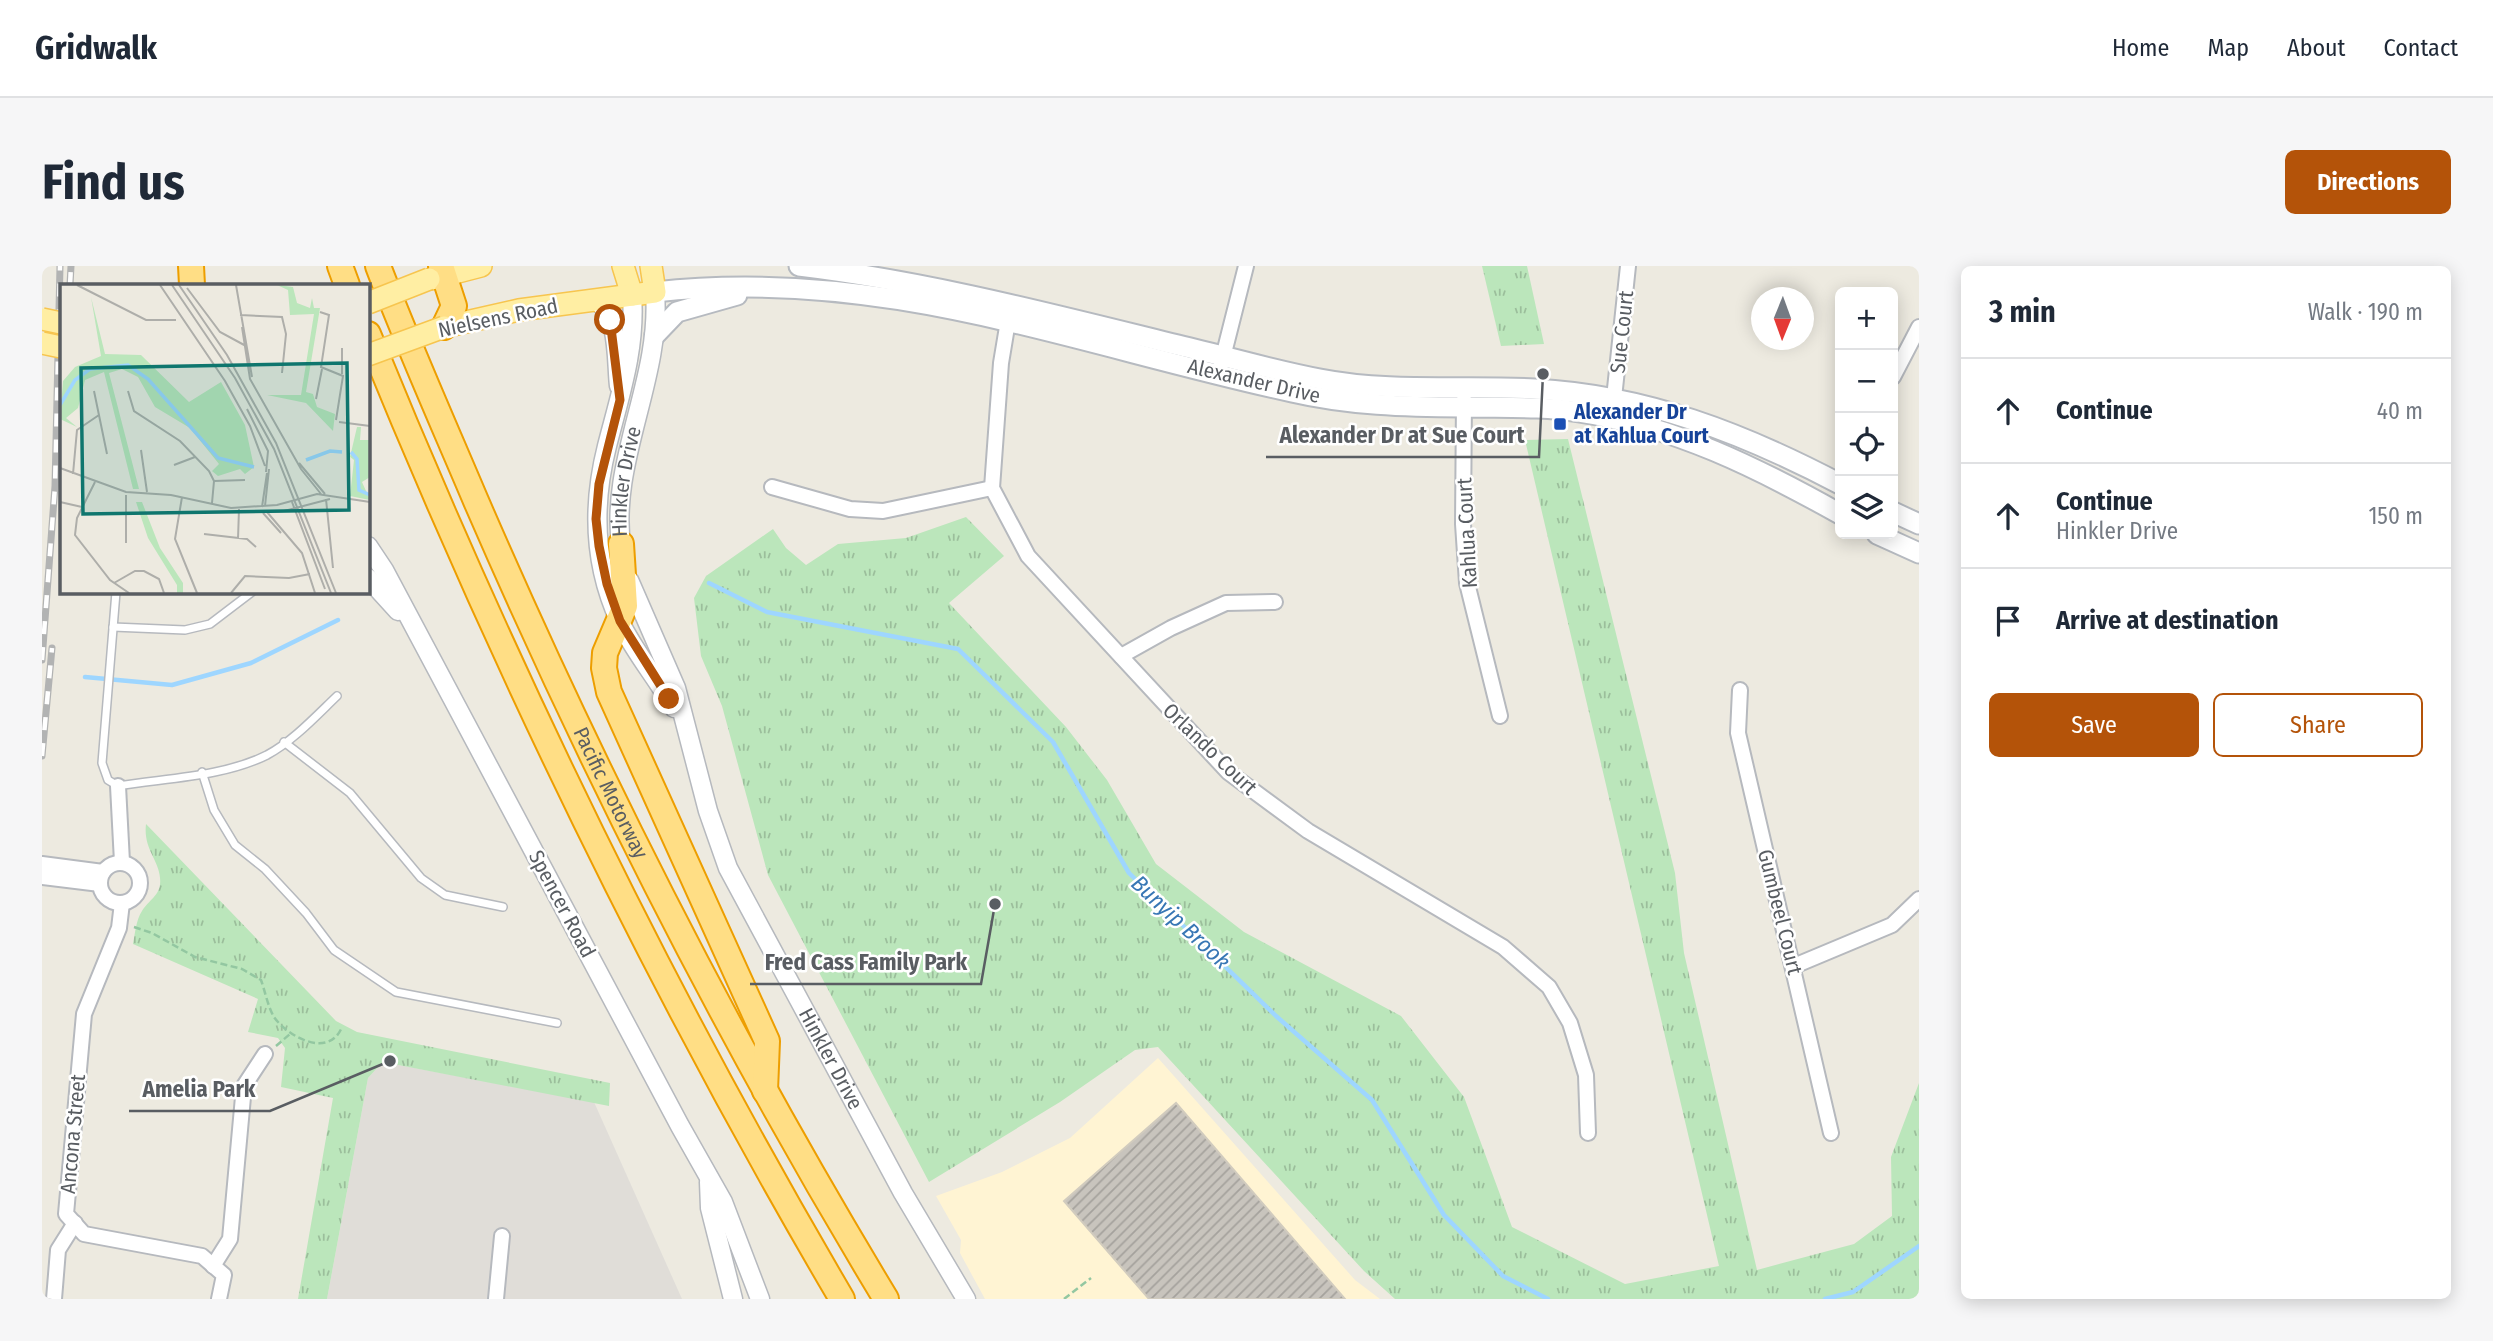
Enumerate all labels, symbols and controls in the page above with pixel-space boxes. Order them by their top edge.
text: Gridwalk [35,28,157,68]
text: Home [2112,34,2169,62]
text: Map [2207,34,2249,62]
text: About [2287,34,2345,62]
text: Contact [2383,34,2458,62]
button: Directions [2285,150,2451,214]
text: Find us [42,153,185,212]
inset map [60,284,369,593]
north arrow [1751,287,1814,350]
map controls [1835,287,1898,539]
button: + [1835,287,1898,350]
street label: Sue Court [1605,289,1639,375]
street label: Nielsens Road [436,293,560,343]
text: 3 min [1989,294,2056,330]
text: Walk · 190 m [2308,298,2423,326]
route start [594,304,625,335]
button: − [1835,350,1898,413]
street label: Alexander Drive [1185,353,1323,409]
icon: ahead [1989,392,2027,430]
text: Continue [2056,395,2153,426]
text: 40 m [2377,397,2423,425]
place label: Alexander Dr at Kahlua Court [1573,399,1709,449]
callout: Alexander Dr at Sue Court [1266,413,1539,457]
button: locate [1835,413,1898,476]
marker: Alexander Dr at Kahlua Court [1552,416,1568,432]
text: Alexander Dr at Sue Court [1278,421,1525,449]
street label: Hinkler Drive [606,424,647,537]
button: layers [1835,476,1898,539]
street label: Kahlua Court [1451,477,1483,589]
text: Continue [2056,486,2153,517]
icon: ahead [1989,497,2027,535]
text: 150 m [2368,502,2423,530]
text: Hinkler Drive [2056,517,2178,545]
icon: arrive [1989,602,2027,640]
text: Arrive at destination [2056,605,2279,636]
route end [653,683,684,714]
button: Save [1989,693,2199,757]
button: Share [2213,693,2423,757]
street label: Orlando Court [1157,698,1263,800]
street label: Pacific Motorway [567,723,654,863]
street label: Spencer Road [523,846,601,962]
street label: Gumbeel Court [1752,847,1808,977]
water label: Bunyip Brook [1126,869,1236,975]
callout: Fred Cass Family Park [750,940,981,984]
text: Fred Cass Family Park [765,948,968,976]
street label: Hinkler Drive [793,1004,869,1114]
callout: Amelia Park [129,1067,270,1111]
street label: Ancona Street [55,1073,91,1195]
text: Amelia Park [141,1075,256,1103]

